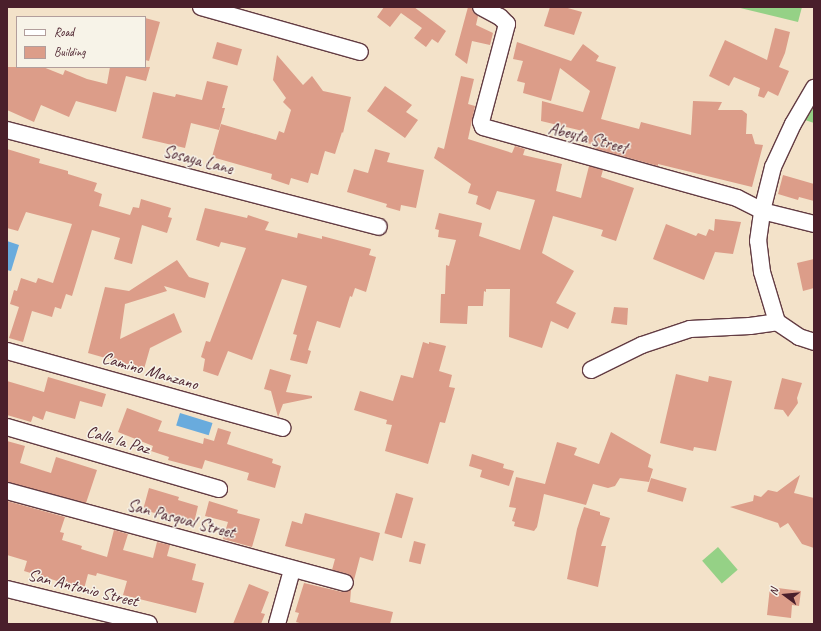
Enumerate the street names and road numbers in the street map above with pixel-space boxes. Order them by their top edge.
street label: Abeyta Street [546,118,630,158]
street label: Sosaya Lane [161,141,235,179]
street label: Camino Manzano [100,348,200,394]
street label: Calle la Paz [84,421,152,459]
street label: San Pasqual Street [125,495,237,543]
street label: San Antonio Street [26,564,140,612]

